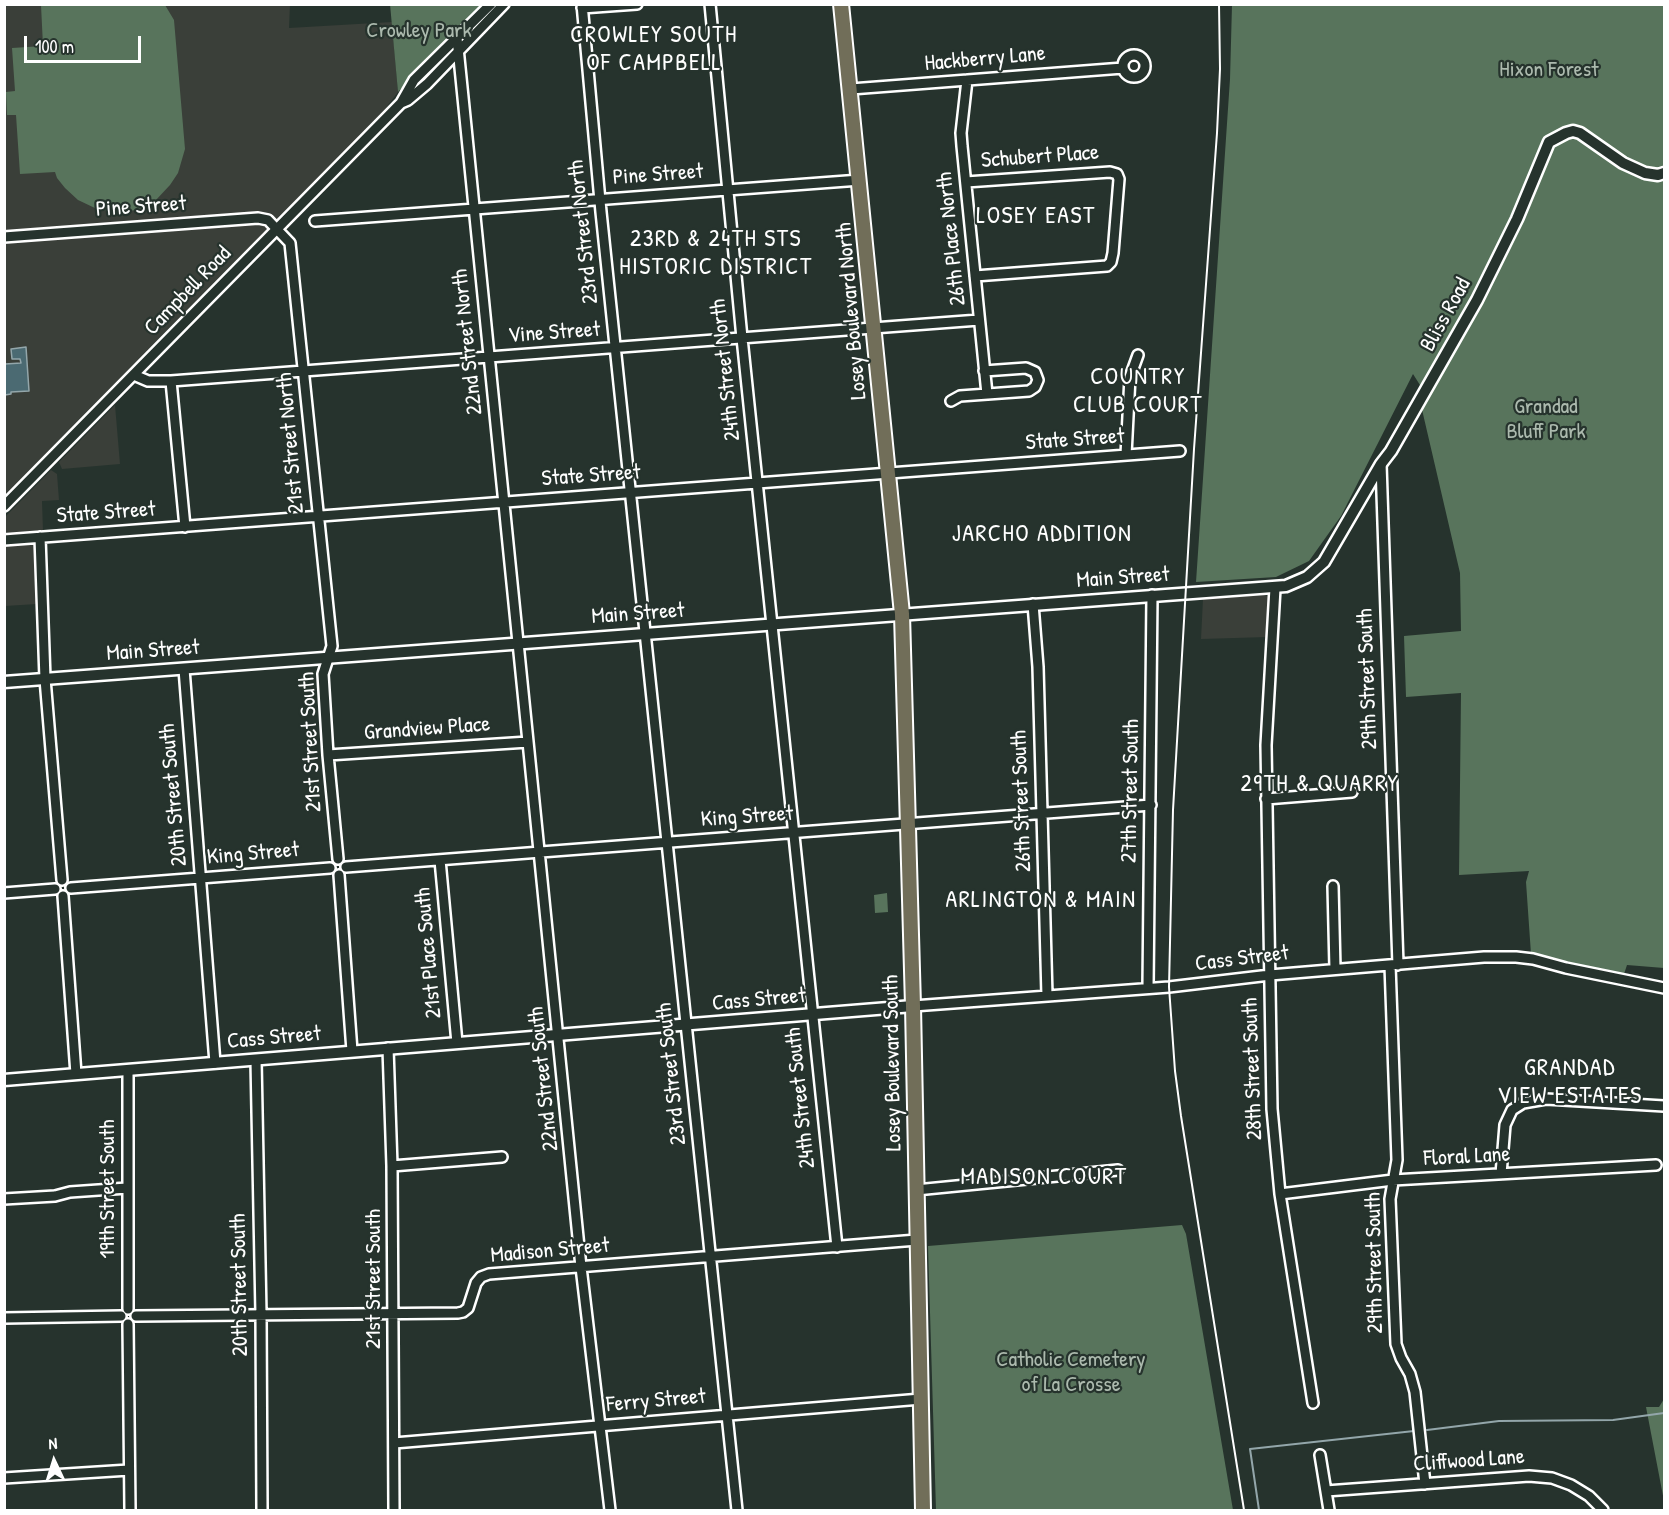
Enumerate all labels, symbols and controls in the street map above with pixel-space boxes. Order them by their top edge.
park label: Crowley Park [366,18,472,44]
district label: CROWLEY SOUTH OF CAMPBELL [570,22,738,78]
scale bar [27,24,144,62]
text: 100 m [35,34,74,59]
street label: Hackberry Lane [923,41,1047,77]
park label: Hixon Forest [1499,57,1599,83]
street label: Schubert Place [980,140,1100,174]
street label: 23rd Street North [563,159,605,305]
street label: Pine Street [612,159,704,191]
street label: 26th Place North [932,171,972,307]
street label: Pine Street [95,191,187,223]
district label: LOSEY EAST [976,203,1096,231]
street label: Losey Boulevard North [831,221,873,401]
district label: 23RD & 24TH STS HISTORIC DISTRICT [619,226,813,282]
street label: Campbell Road [139,241,237,341]
street label: 22nd Street North [447,268,489,416]
street label: Bliss Road [1415,274,1477,356]
street label: 24th Street North [705,298,747,442]
street label: Vine Street [507,317,601,349]
district label: COUNTRY CLUB COURT [1073,364,1203,420]
street label: 21st Street North [272,371,310,515]
park label: Grandad Bluff Park [1506,394,1586,446]
street label: State Street [1025,423,1125,457]
street label: State Street [541,459,641,493]
street label: State Street [56,496,156,530]
district label: JARCHO ADDITION [952,521,1132,549]
street label: Main Street [1076,562,1170,594]
street label: Main Street [591,598,685,630]
street label: 29th Street South [1352,608,1384,750]
street label: Main Street [106,635,200,667]
street label: 21st Street South [294,671,328,813]
street label: Grandview Place [363,711,491,747]
street label: 27th Street South [1117,719,1145,863]
street label: 20th Street South [155,723,193,867]
street label: 26th Street South [1006,730,1038,872]
district label: 29TH & QUARRY [1241,771,1399,799]
street label: King Street [700,801,794,833]
street label: King Street [206,837,300,871]
street label: 21st Place South [410,886,448,1020]
district label: ARLINGTON & MAIN [946,887,1136,915]
street label: Cass Street [1194,940,1290,978]
street label: Losey Boulevard South [878,975,908,1151]
street label: Cass Street [711,983,807,1017]
street label: 28th Street South [1237,997,1269,1141]
street label: 23rd Street South [651,1001,693,1147]
street label: 22nd Street South [523,1006,565,1152]
street label: Cass Street [226,1021,322,1055]
street label: 24th Street South [780,1026,822,1170]
district label: GRANDAD VIEW ESTATES [1497,1055,1643,1111]
street label: 19th Street South [95,1120,121,1258]
street label: Floral Lane [1423,1142,1511,1172]
district label: MADISON COURT [960,1164,1128,1192]
street label: 29th Street South [1361,1192,1389,1334]
street label: 21st Street South [361,1209,387,1349]
street label: 20th Street South [226,1213,254,1357]
street label: Madison Street [490,1233,610,1269]
park label: Catholic Cemetery of La Crosse [996,1347,1146,1398]
street label: Ferry Street [605,1384,707,1418]
north arrow [24,1431,84,1491]
text: N [48,1432,58,1454]
street label: Cliffwood Lane [1412,1444,1526,1478]

